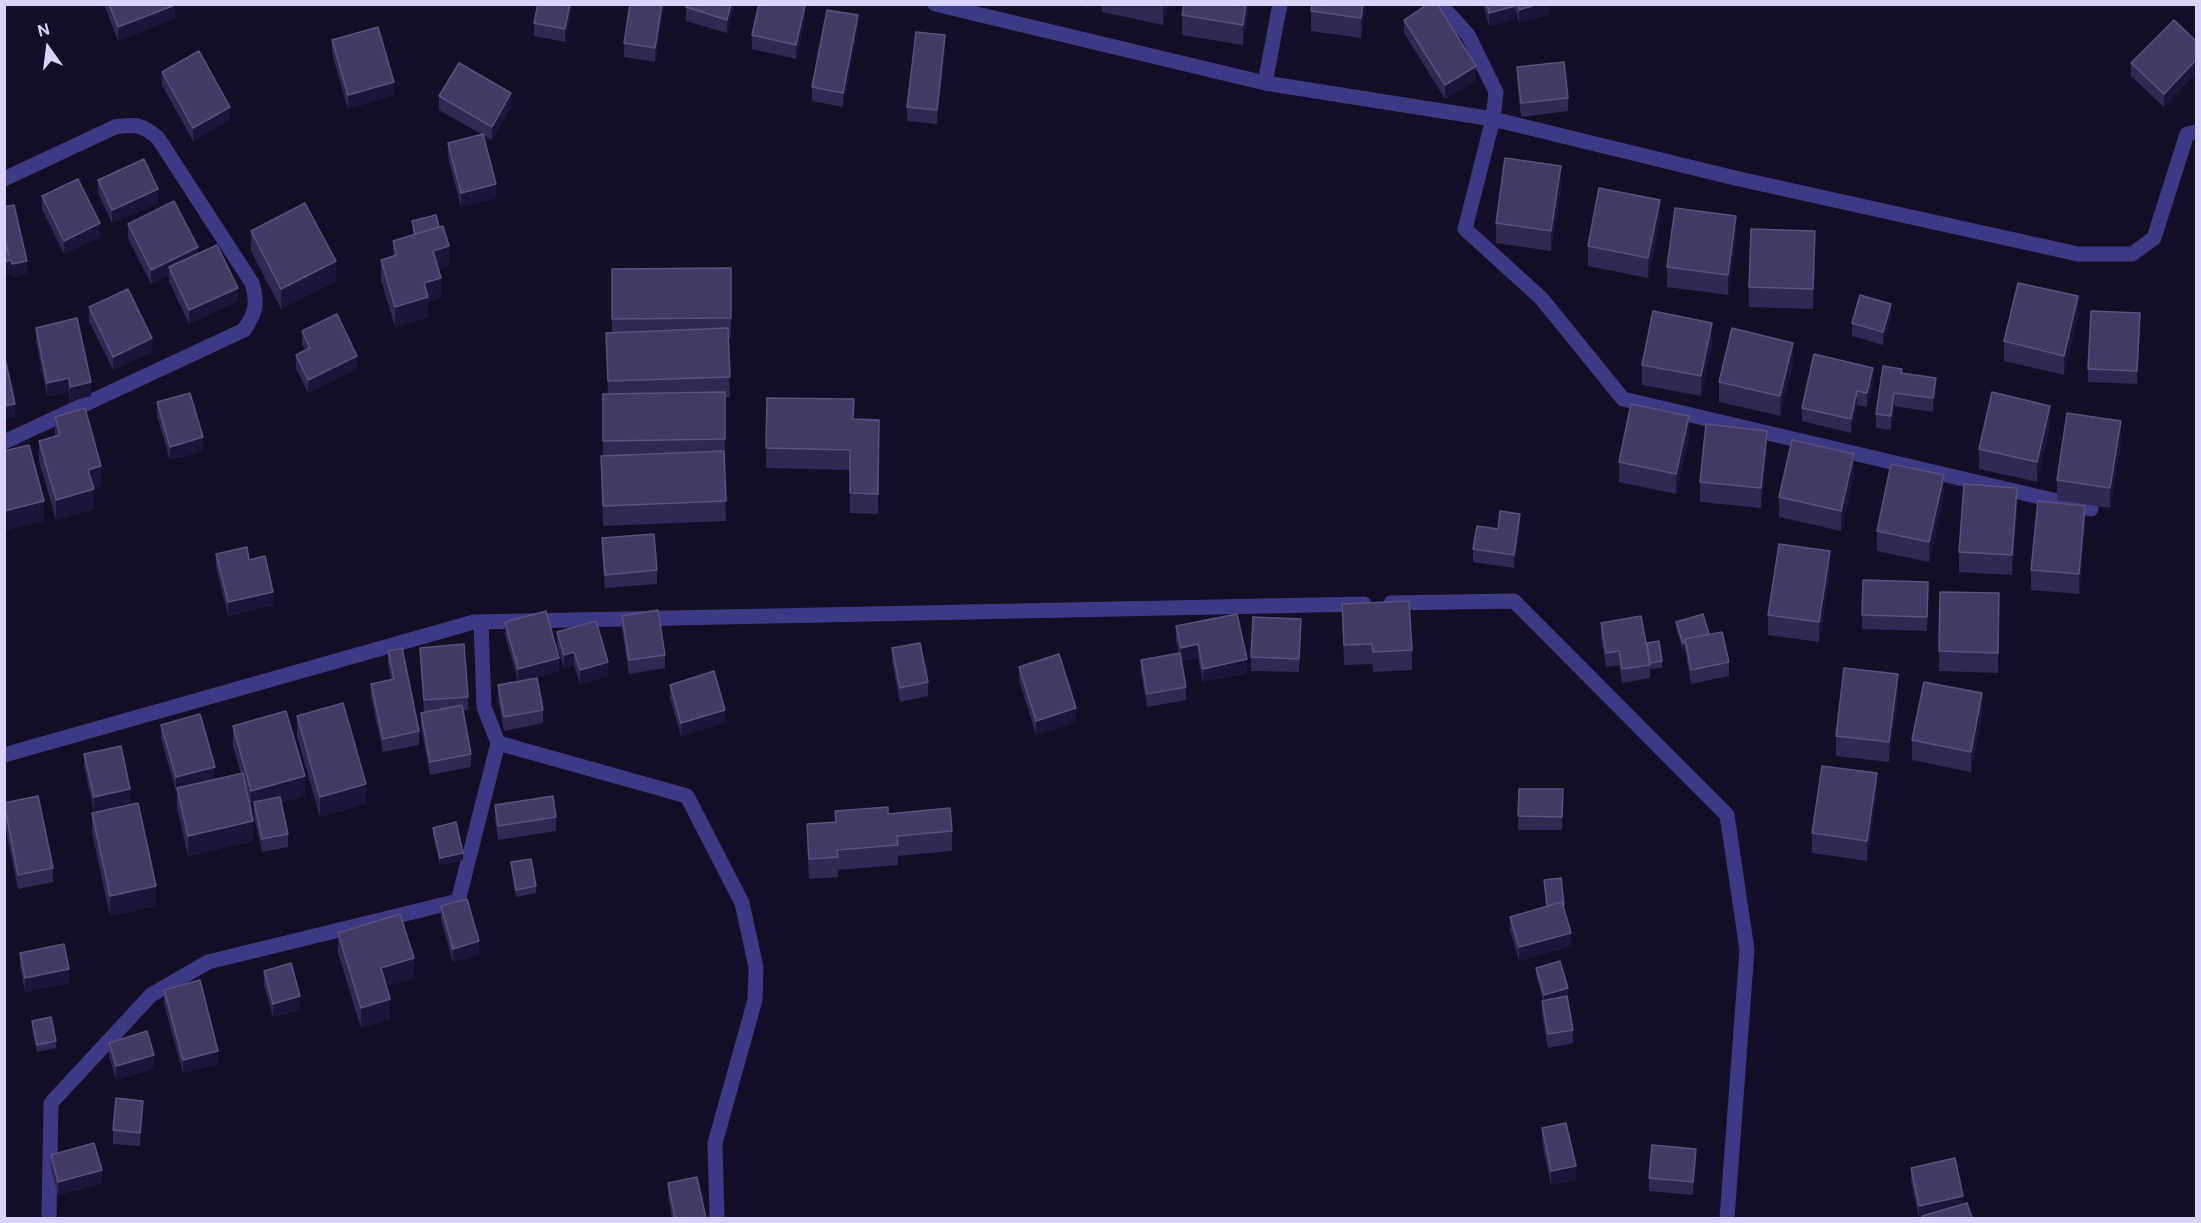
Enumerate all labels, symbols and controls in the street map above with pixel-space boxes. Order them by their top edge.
north arrow [18,18,78,78]
text: N [35,18,52,42]

